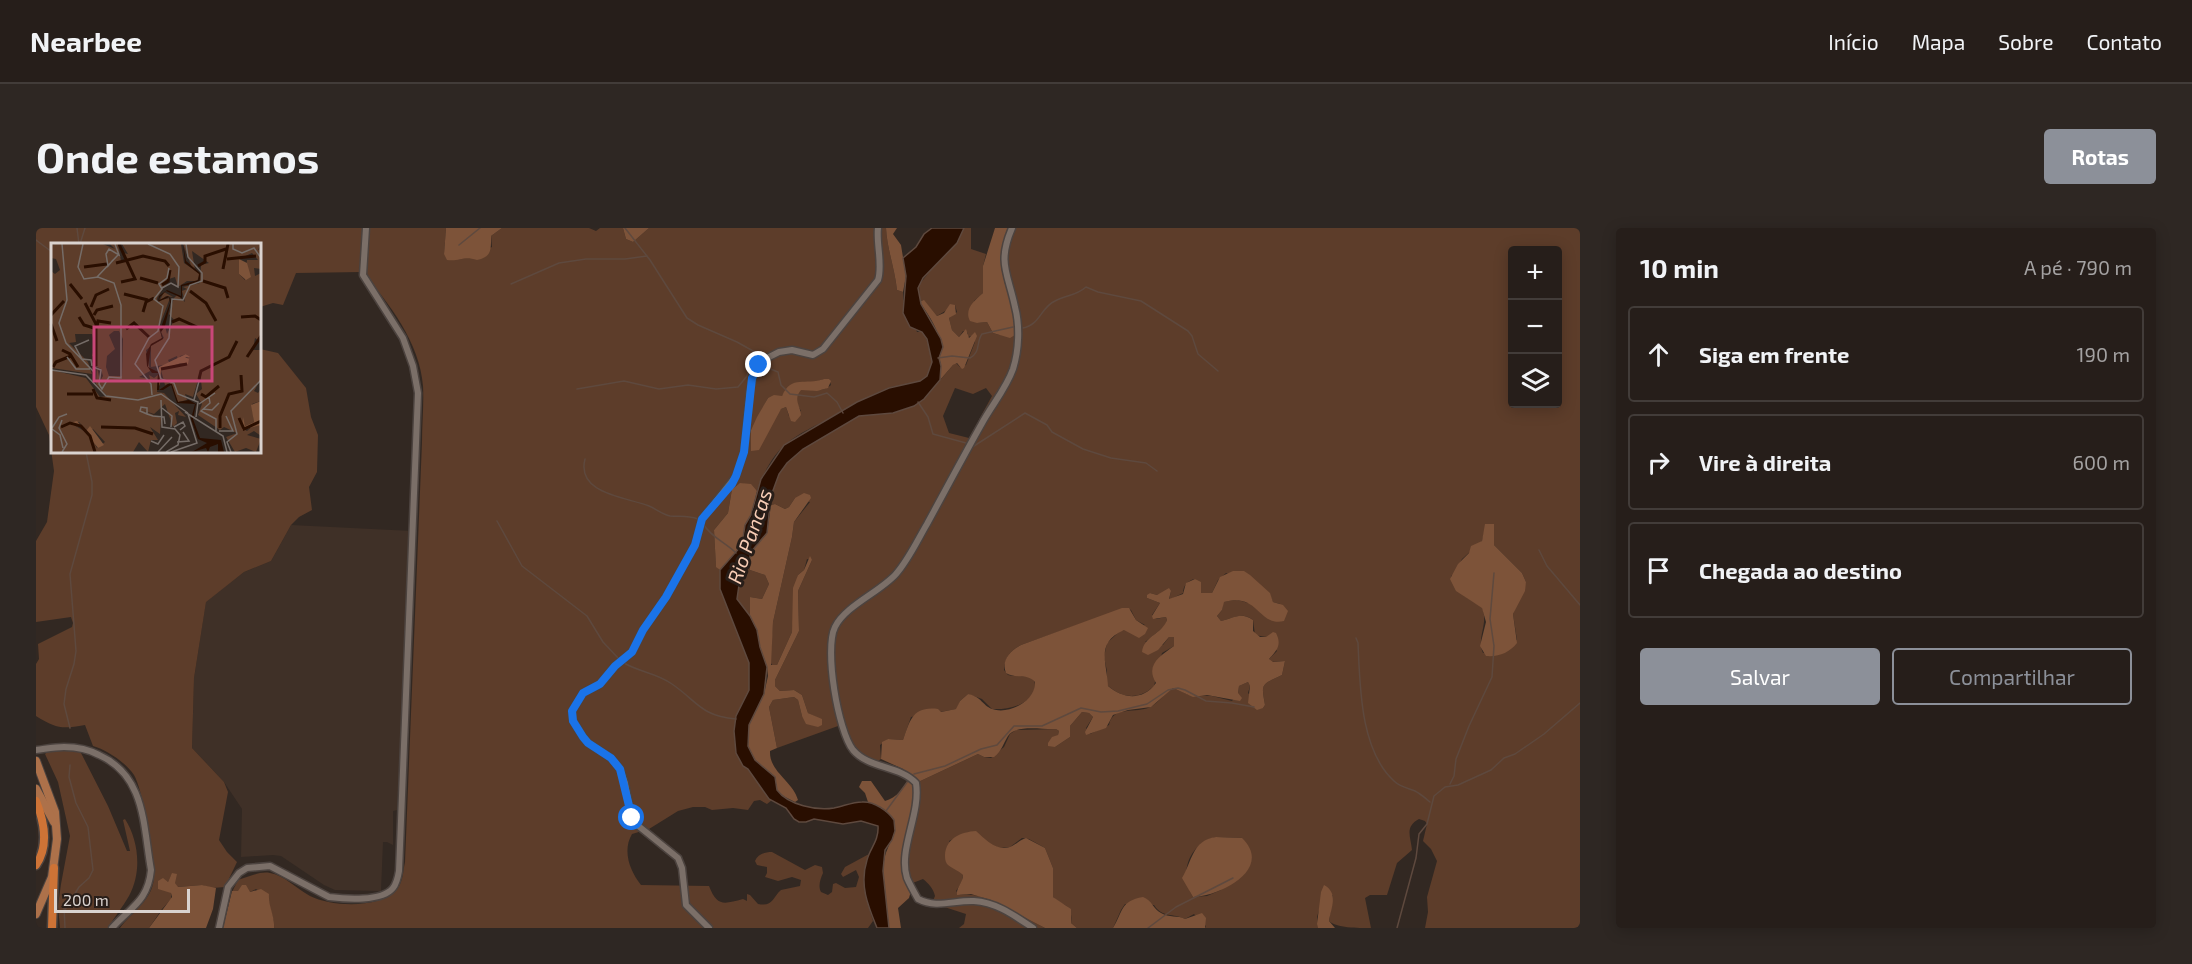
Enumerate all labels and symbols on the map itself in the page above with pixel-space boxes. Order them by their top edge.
inset map [51,243,261,453]
route end [745,351,771,377]
water label: Rio Pancas [722,485,776,587]
route start [618,804,644,830]
scale bar [54,886,190,914]

